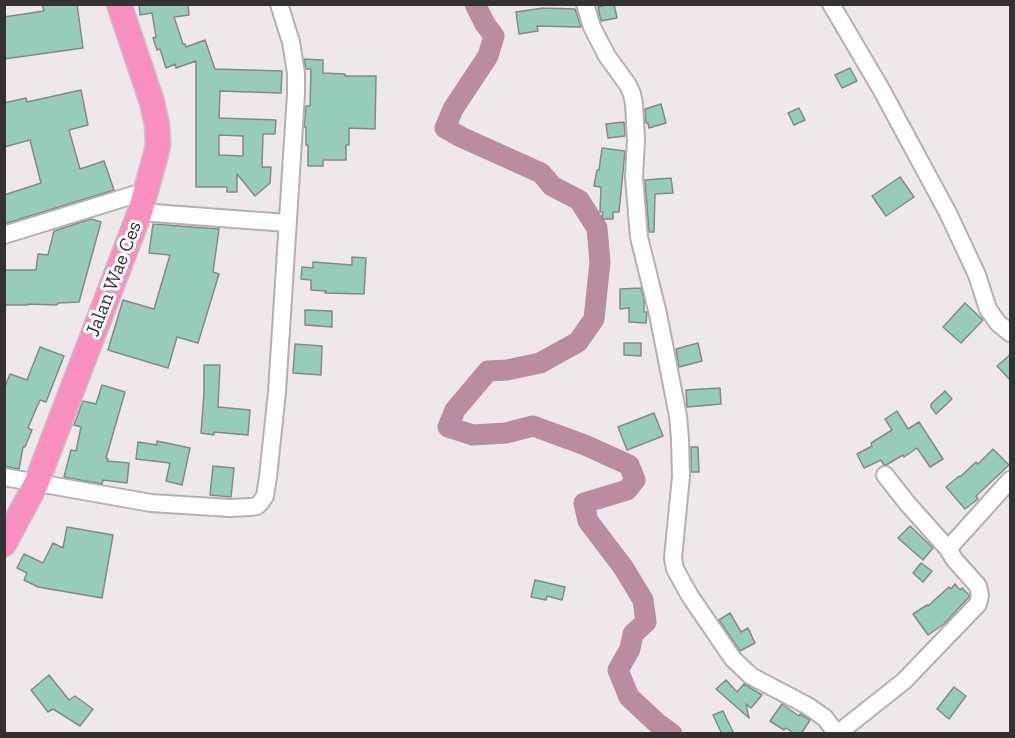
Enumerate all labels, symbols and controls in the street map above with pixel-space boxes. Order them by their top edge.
street label: Jalan Wae Ces [81,218,147,340]

